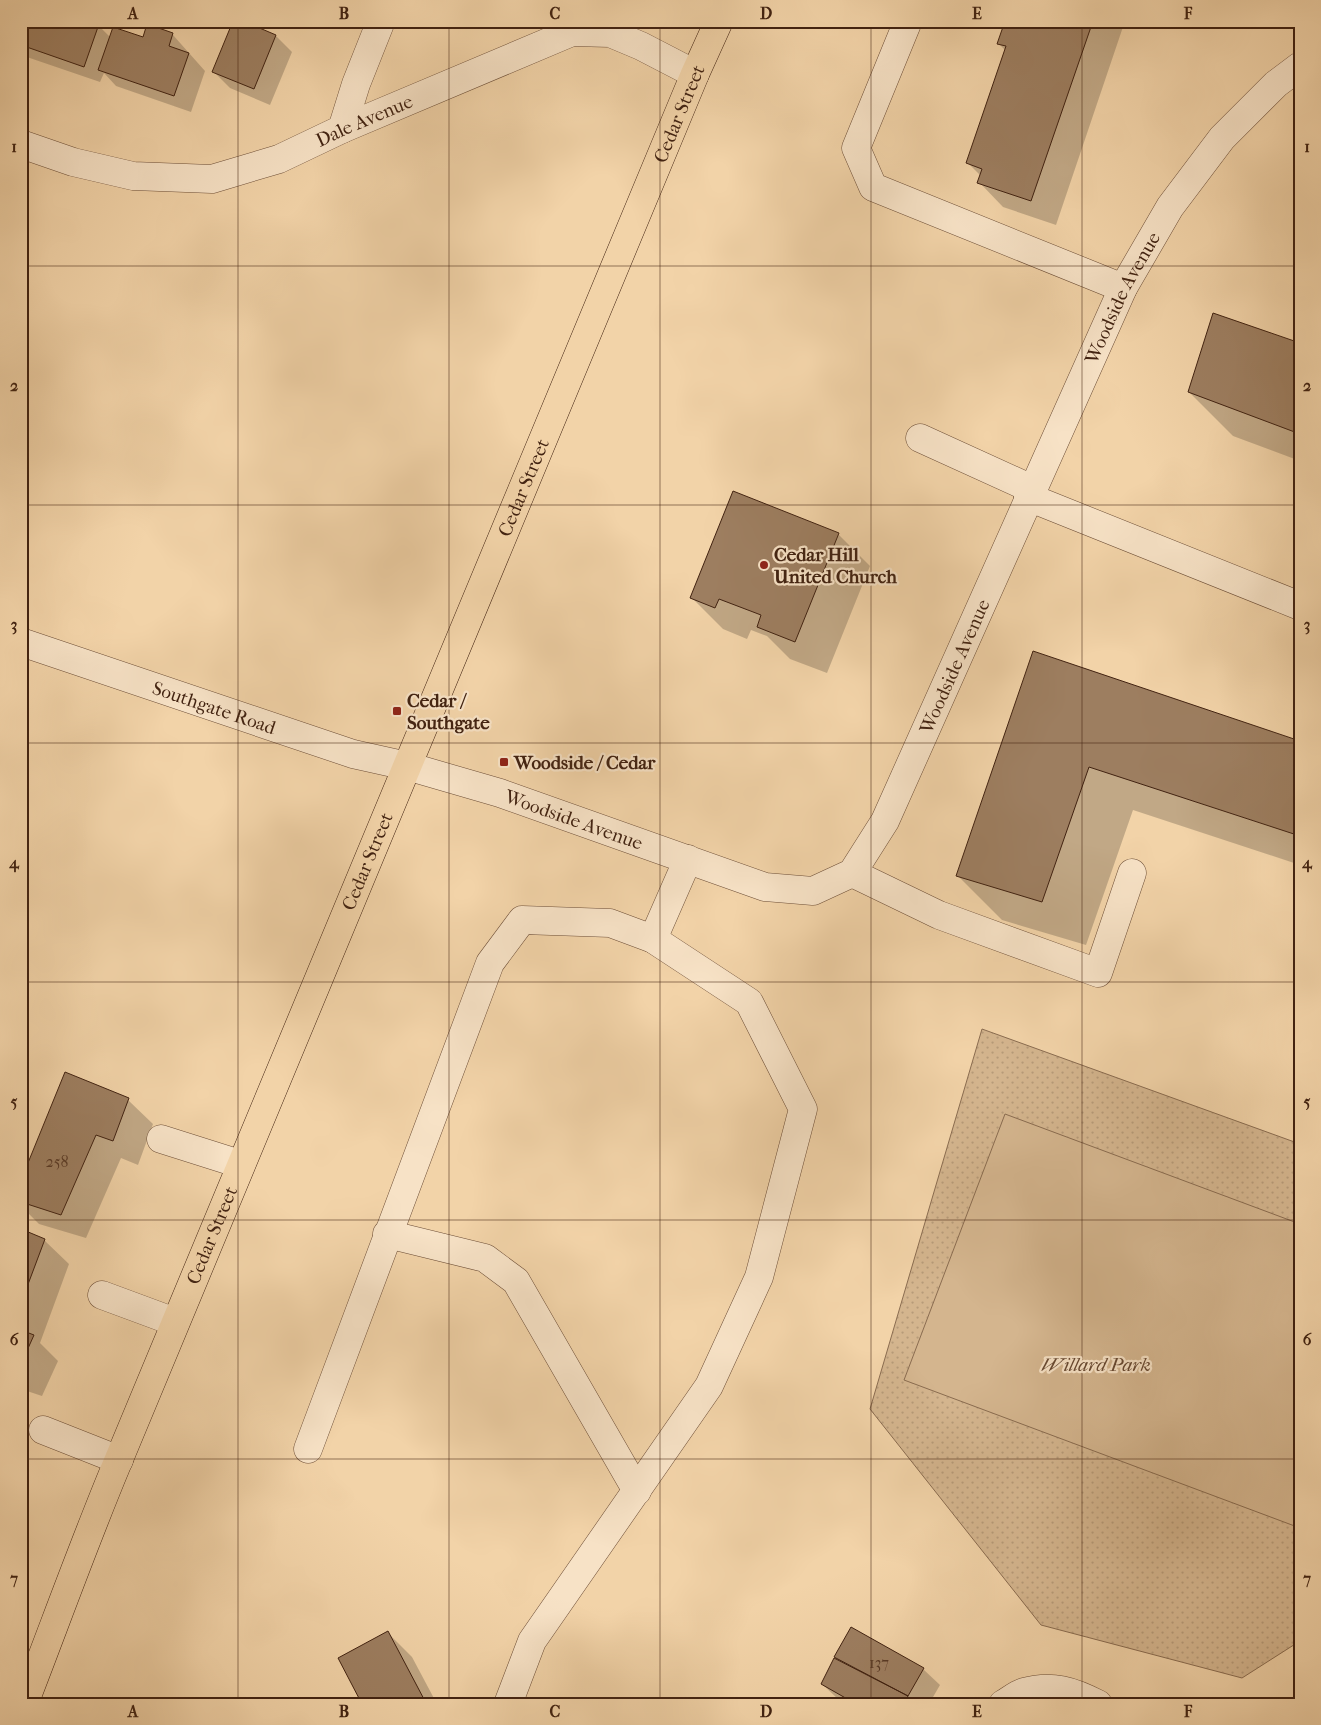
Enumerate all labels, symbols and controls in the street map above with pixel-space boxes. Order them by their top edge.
text: A [127,4,139,23]
text: B [339,4,349,23]
text: C [550,4,561,23]
text: D [760,4,772,23]
text: E [972,4,982,23]
text: F [1183,4,1193,23]
street label: Cedar Street [650,61,710,166]
street label: Dale Avenue [312,91,416,152]
text: 1 [11,137,17,156]
text: 1 [1304,137,1310,156]
street label: Woodside Avenue [1080,228,1165,368]
text: 2 [10,376,18,395]
text: 2 [1303,376,1311,395]
street label: Cedar Street [494,436,554,540]
place label: Cedar Hill United Church [773,544,897,588]
marker: Cedar Hill United Church [758,559,770,571]
street label: Woodside Avenue [915,596,995,738]
text: 3 [11,615,17,635]
text: 3 [1304,615,1310,635]
street label: Southgate Road [149,677,279,739]
place label: Cedar / Southgate [407,690,490,734]
marker: Cedar / Southgate [391,705,403,717]
place label: Woodside / Cedar [513,752,656,774]
marker: Woodside / Cedar [498,756,510,768]
street label: Woodside Avenue [501,785,645,855]
street label: Cedar Street [338,809,398,914]
text: 4 [8,853,20,873]
text: 4 [1301,853,1313,873]
text: 5 [11,1092,18,1111]
text: 5 [1304,1092,1311,1111]
house number: 258 [45,1152,69,1171]
street label: Cedar Street [182,1183,242,1288]
text: 6 [10,1330,19,1349]
text: 6 [1303,1330,1312,1349]
park label: Willard Park [1041,1354,1151,1376]
text: 7 [9,1569,18,1588]
text: 7 [1302,1569,1311,1588]
house number: 137 [869,1653,889,1672]
text: A [127,1702,139,1721]
text: B [339,1702,349,1721]
text: C [550,1702,561,1721]
text: D [760,1702,772,1721]
text: E [972,1702,982,1721]
text: F [1183,1702,1193,1721]

